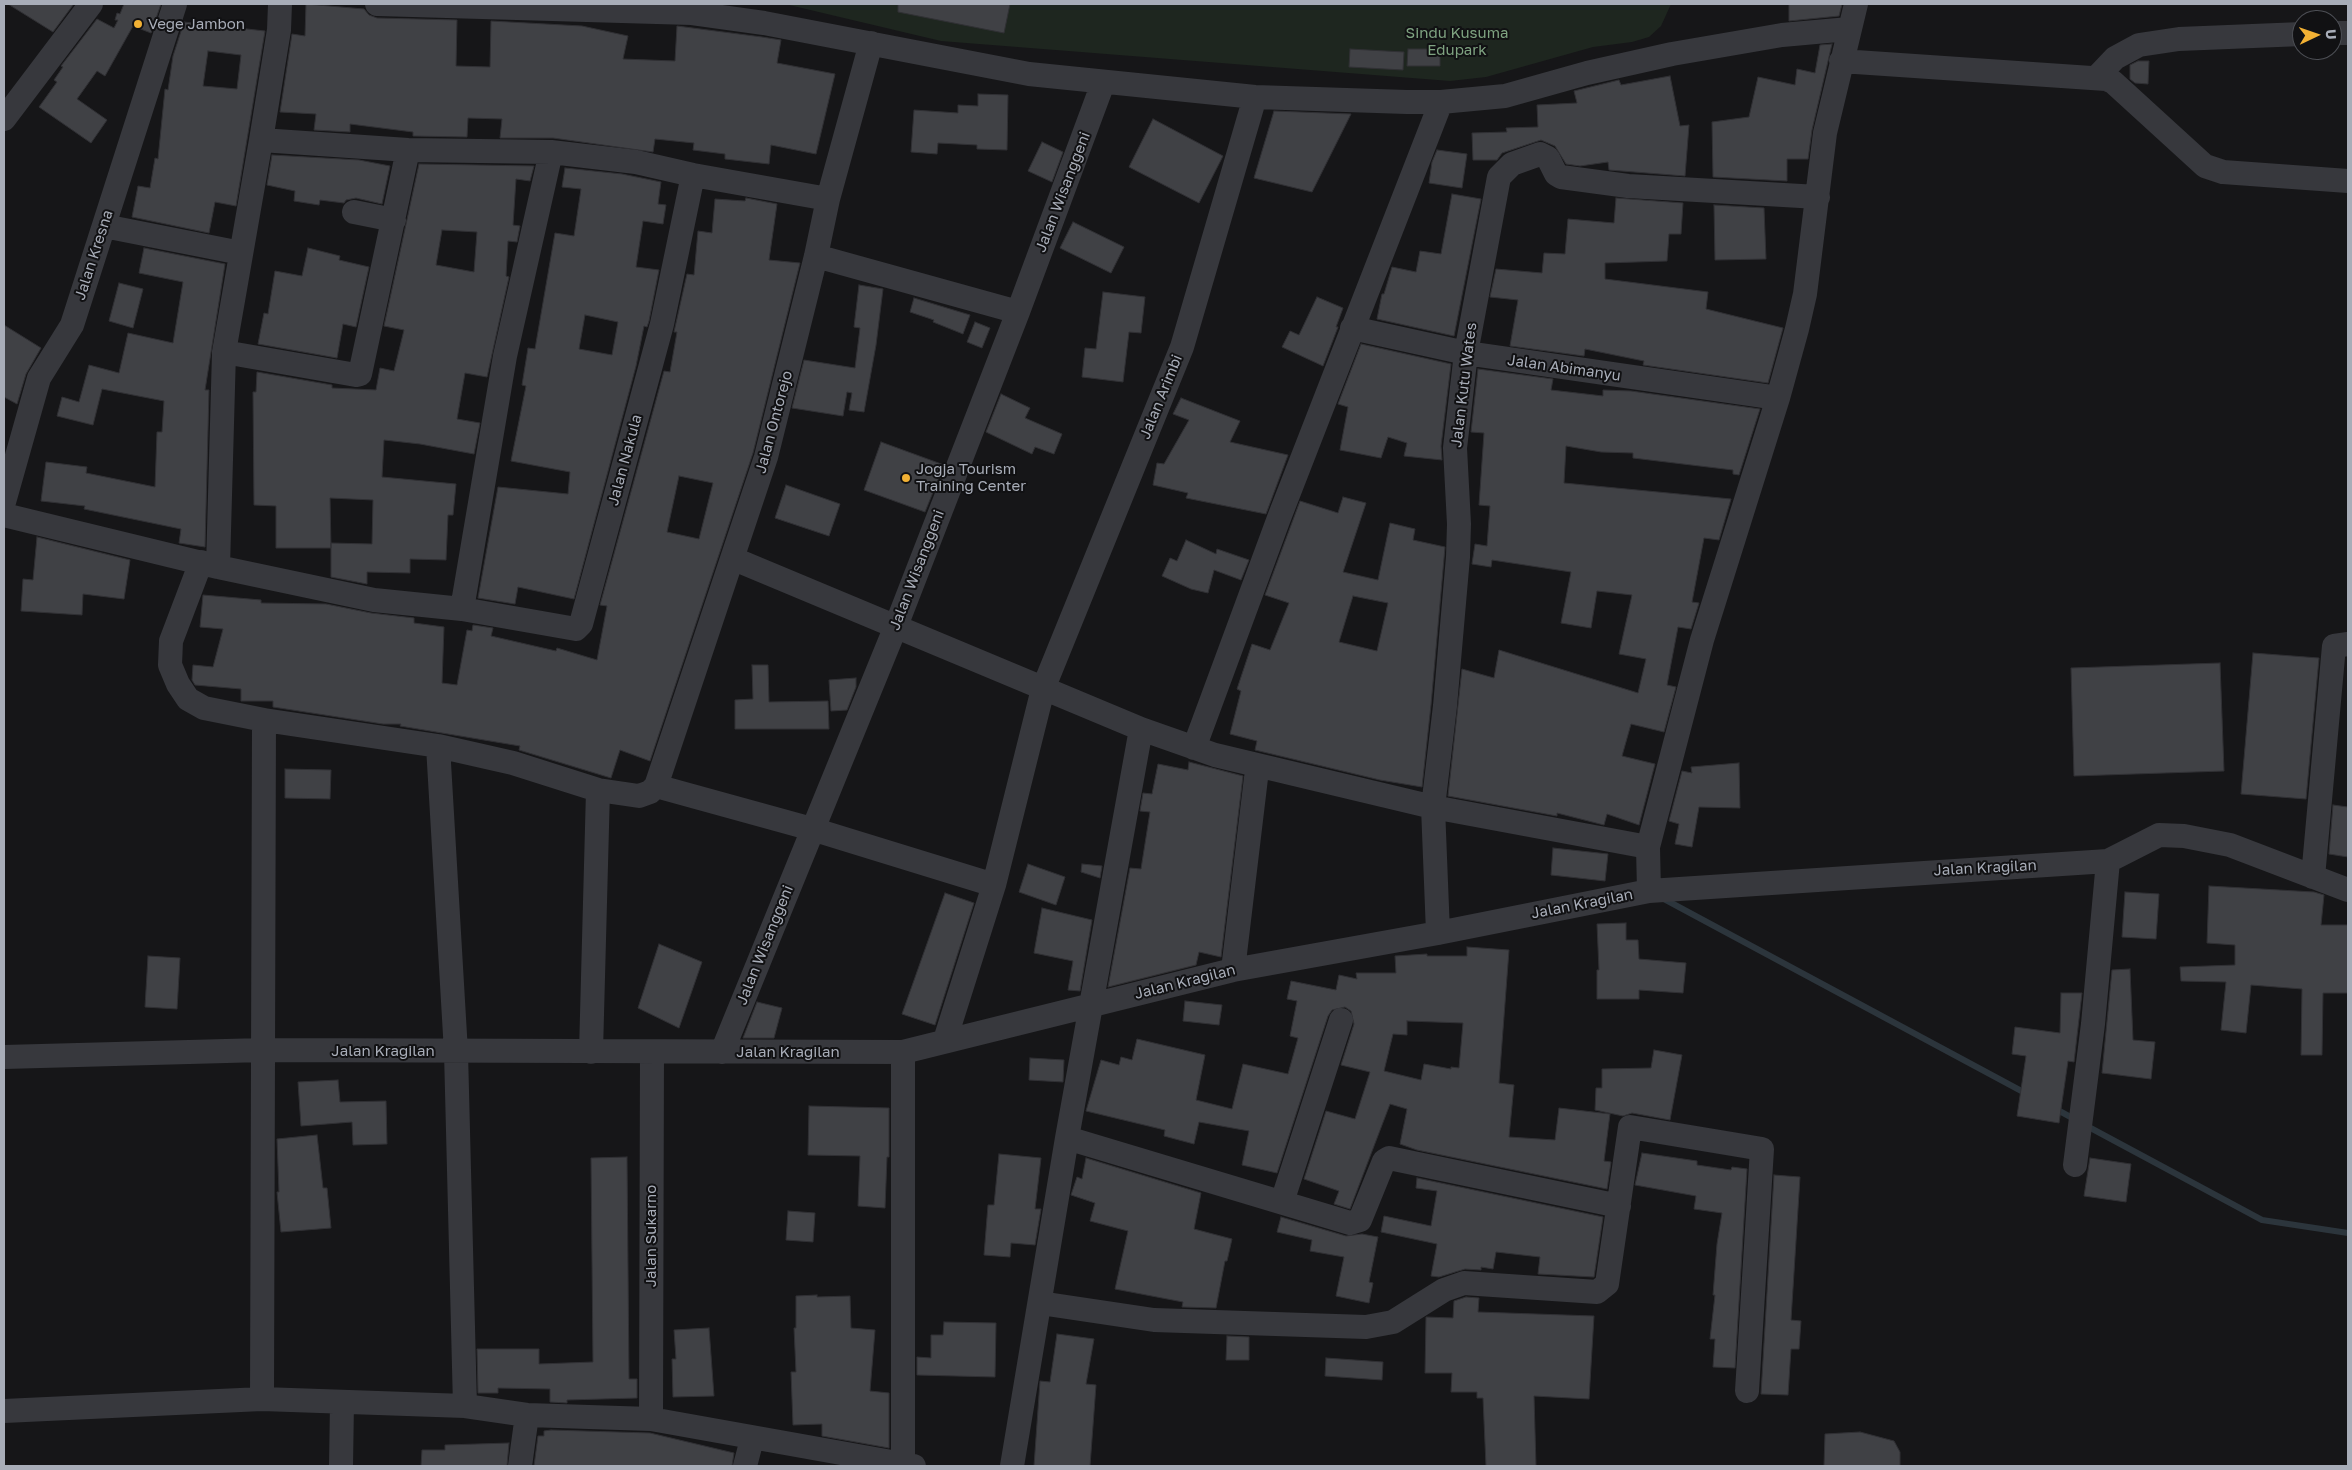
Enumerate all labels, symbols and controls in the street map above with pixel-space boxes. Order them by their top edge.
north arrow [2292,10,2342,60]
place label: Vege Jambon [148,15,245,33]
marker: Vege Jambon [132,18,144,30]
park label: Sindu Kusuma Edupark [1406,24,1508,59]
text: U [2323,29,2340,40]
street label: Jalan Wisanggeni [1032,129,1094,255]
street label: Jalan Kresna [71,208,117,302]
street label: Jalan Kutu Wates [1447,321,1481,449]
street label: Jalan Abimanyu [1506,351,1622,385]
street label: Jalan Arimbi [1136,352,1186,442]
street label: Jalan Ontorejo [752,369,796,475]
street label: Jalan Nakula [604,412,646,508]
place label: Jogja Tourism Training Center [916,460,1026,495]
marker: Jogja Tourism Training Center [900,472,912,484]
street label: Jalan Wisanggeni [886,507,948,633]
street label: Jalan Kragilan [1933,856,2037,880]
street label: Jalan Wisanggeni [733,883,797,1007]
street label: Jalan Kragilan [1530,885,1634,923]
street label: Jalan Kragilan [1133,961,1237,1003]
street label: Jalan Kragilan [331,1042,435,1060]
street label: Jalan Kragilan [736,1043,840,1061]
street label: Jalan Sukarno [642,1185,660,1287]

